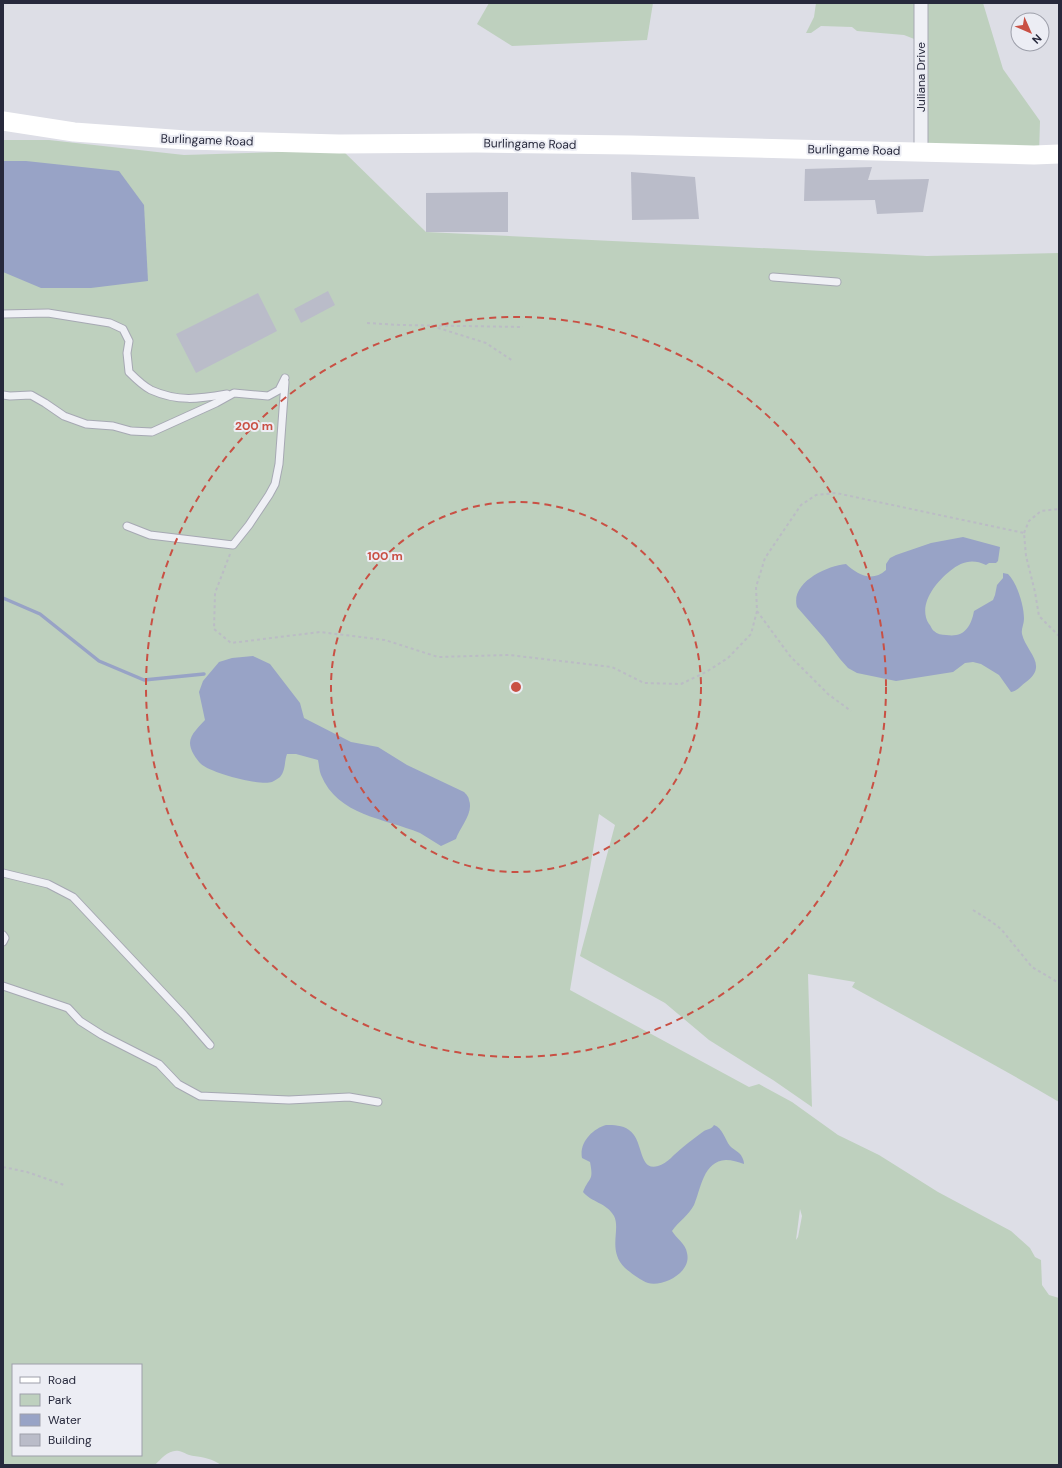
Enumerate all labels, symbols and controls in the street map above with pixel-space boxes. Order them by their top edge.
north arrow [1010,12,1050,52]
text: N [1029,31,1045,47]
street label: Juliana Drive [913,42,929,112]
street label: Burlingame Road [160,130,254,150]
street label: Burlingame Road [483,135,577,153]
street label: Burlingame Road [807,141,901,159]
text: 200 m [235,418,273,434]
text: 100 m [367,548,403,564]
centre of rings [509,680,523,694]
legend [12,1364,142,1456]
text: Road [48,1372,76,1388]
text: Park [48,1392,72,1408]
text: Water [48,1412,82,1428]
text: Building [48,1432,92,1448]

